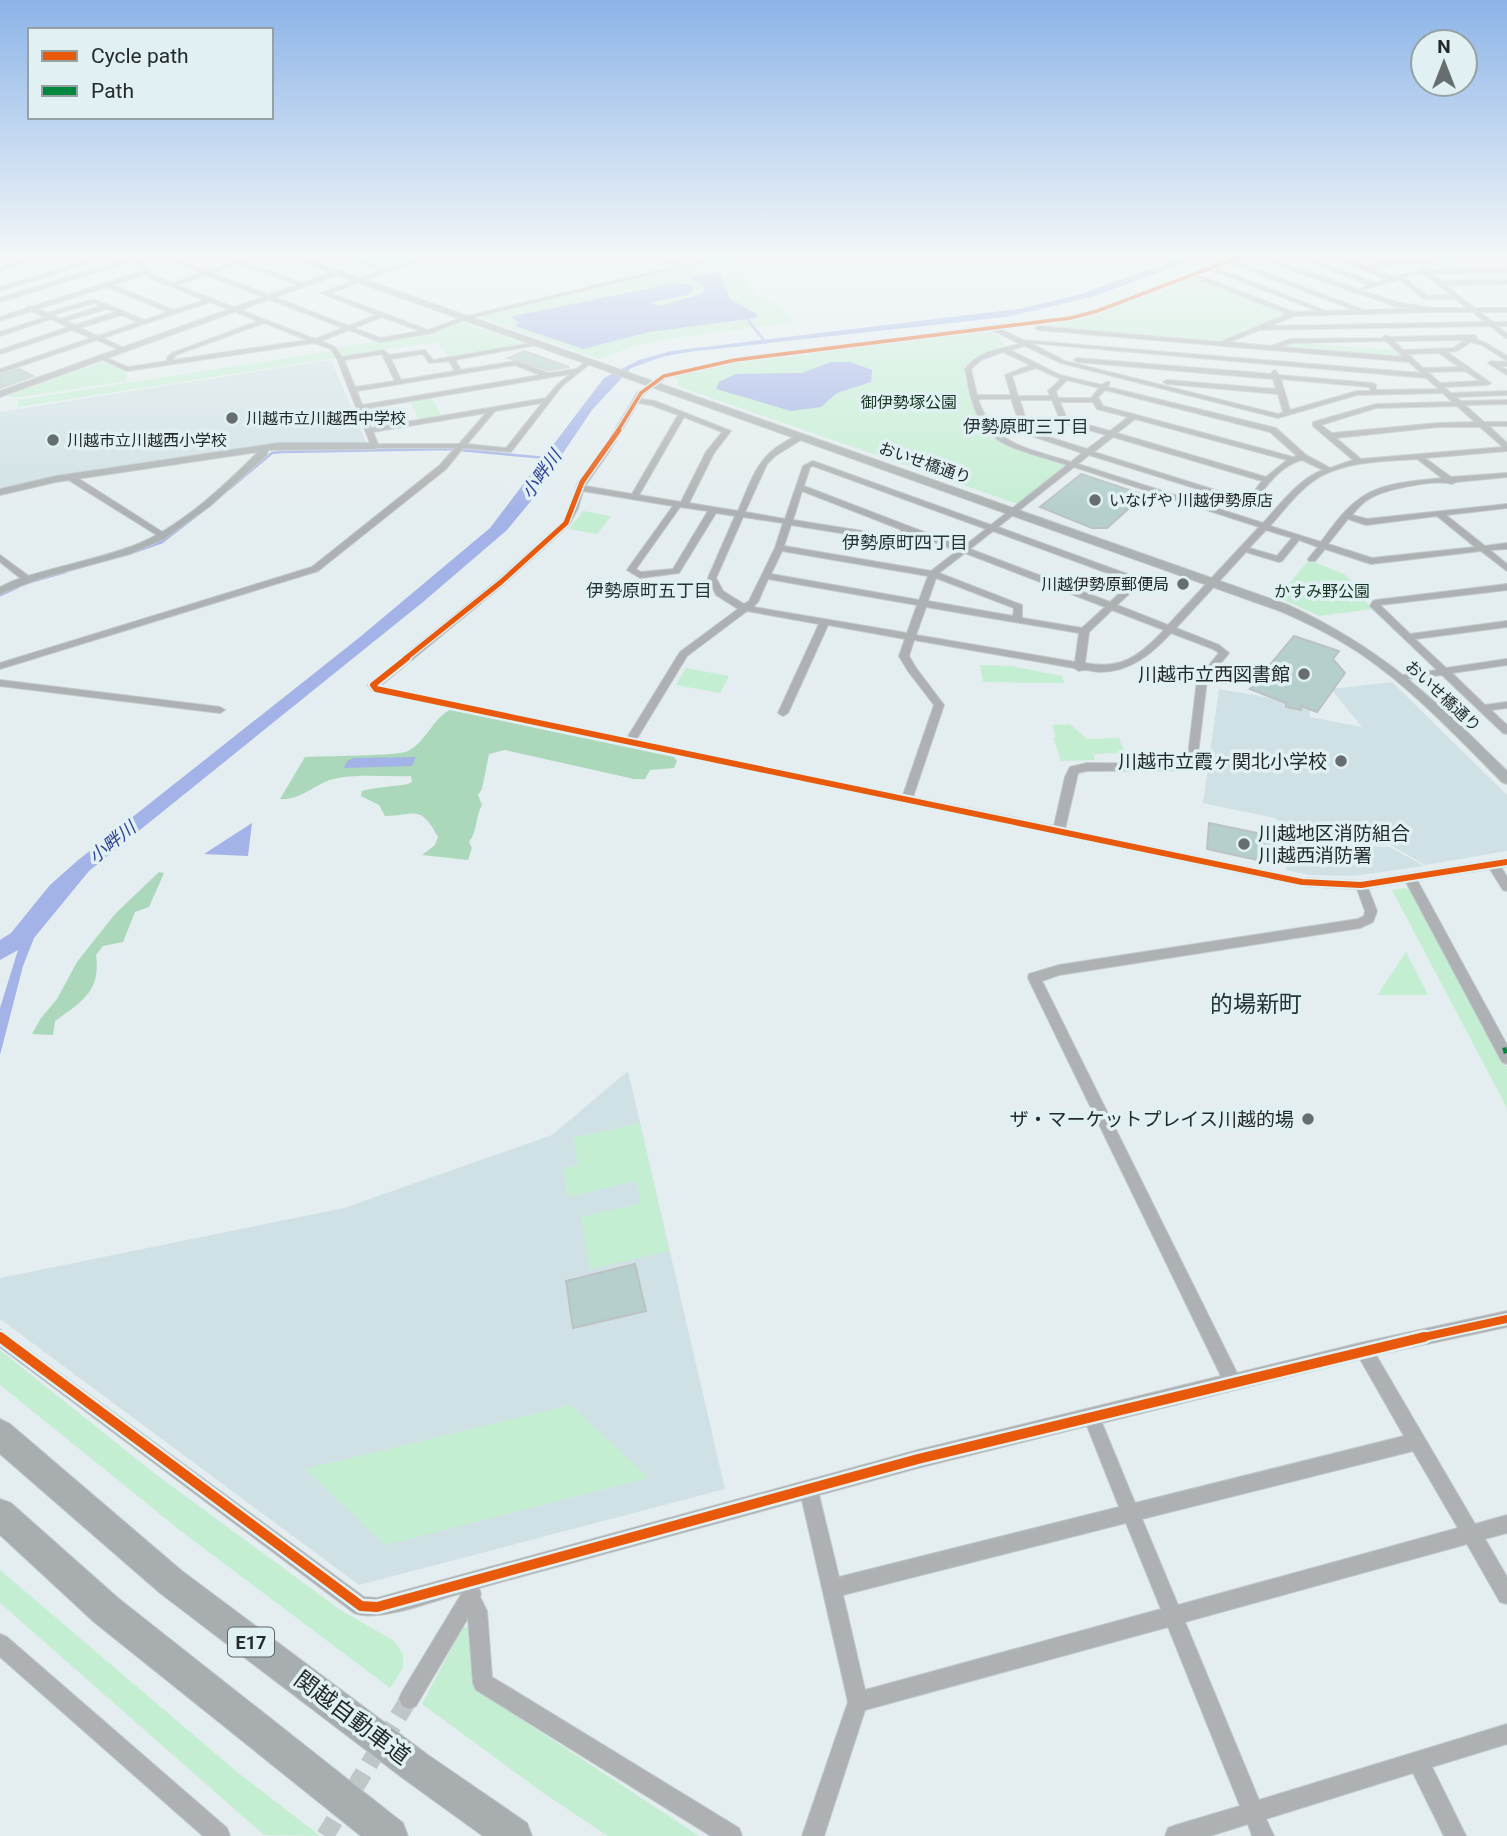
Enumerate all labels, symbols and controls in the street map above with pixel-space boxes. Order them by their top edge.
legend [28,28,273,119]
north arrow [1409,28,1479,98]
text: N [1437,35,1451,58]
text: Cycle path [91,44,189,68]
text: Path [91,79,134,103]
park label: 御伊勢塚公園 [861,393,957,412]
place label: 川越市立川越西中学校 [246,409,406,428]
marker: 川越市立川越西中学校 [224,410,240,426]
district label: 伊勢原町三丁目 [963,416,1089,437]
place label: 川越市立川越西小学校 [67,431,227,450]
marker: 川越市立川越西小学校 [45,432,61,448]
street label: おいせ橋通り [877,438,973,488]
water label: 小畔川 [517,444,567,502]
place label: いなげや 川越伊勢原店 [1109,491,1273,510]
marker: いなげや 川越伊勢原店 [1087,492,1103,508]
district label: 伊勢原町四丁目 [842,532,968,553]
place label: 川越伊勢原郵便局 [1041,575,1169,594]
marker: 川越伊勢原郵便局 [1175,576,1191,592]
district label: 伊勢原町五丁目 [586,580,712,601]
park label: かすみ野公園 [1274,582,1370,601]
street label: おいせ橋通り [1401,656,1485,736]
place label: 川越市立西図書館 [1138,663,1290,686]
marker: 川越市立西図書館 [1296,666,1312,682]
place label: 川越市立霞ヶ関北小学校 [1118,750,1327,773]
marker: 川越市立霞ヶ関北小学校 [1333,753,1349,769]
water label: 小畔川 [84,816,141,867]
place label: 川越地区消防組合 川越西消防署 [1258,822,1410,867]
marker: 川越地区消防組合 川越西消防署 [1236,836,1252,852]
district label: 的場新町 [1210,991,1302,1018]
place label: ザ・マーケットプレイス川越的場 [1010,1108,1294,1131]
marker: ザ・マーケットプレイス川越的場 [1300,1111,1316,1127]
road number: E17 [228,1628,274,1657]
street label: 関越自動車道 [289,1666,415,1770]

